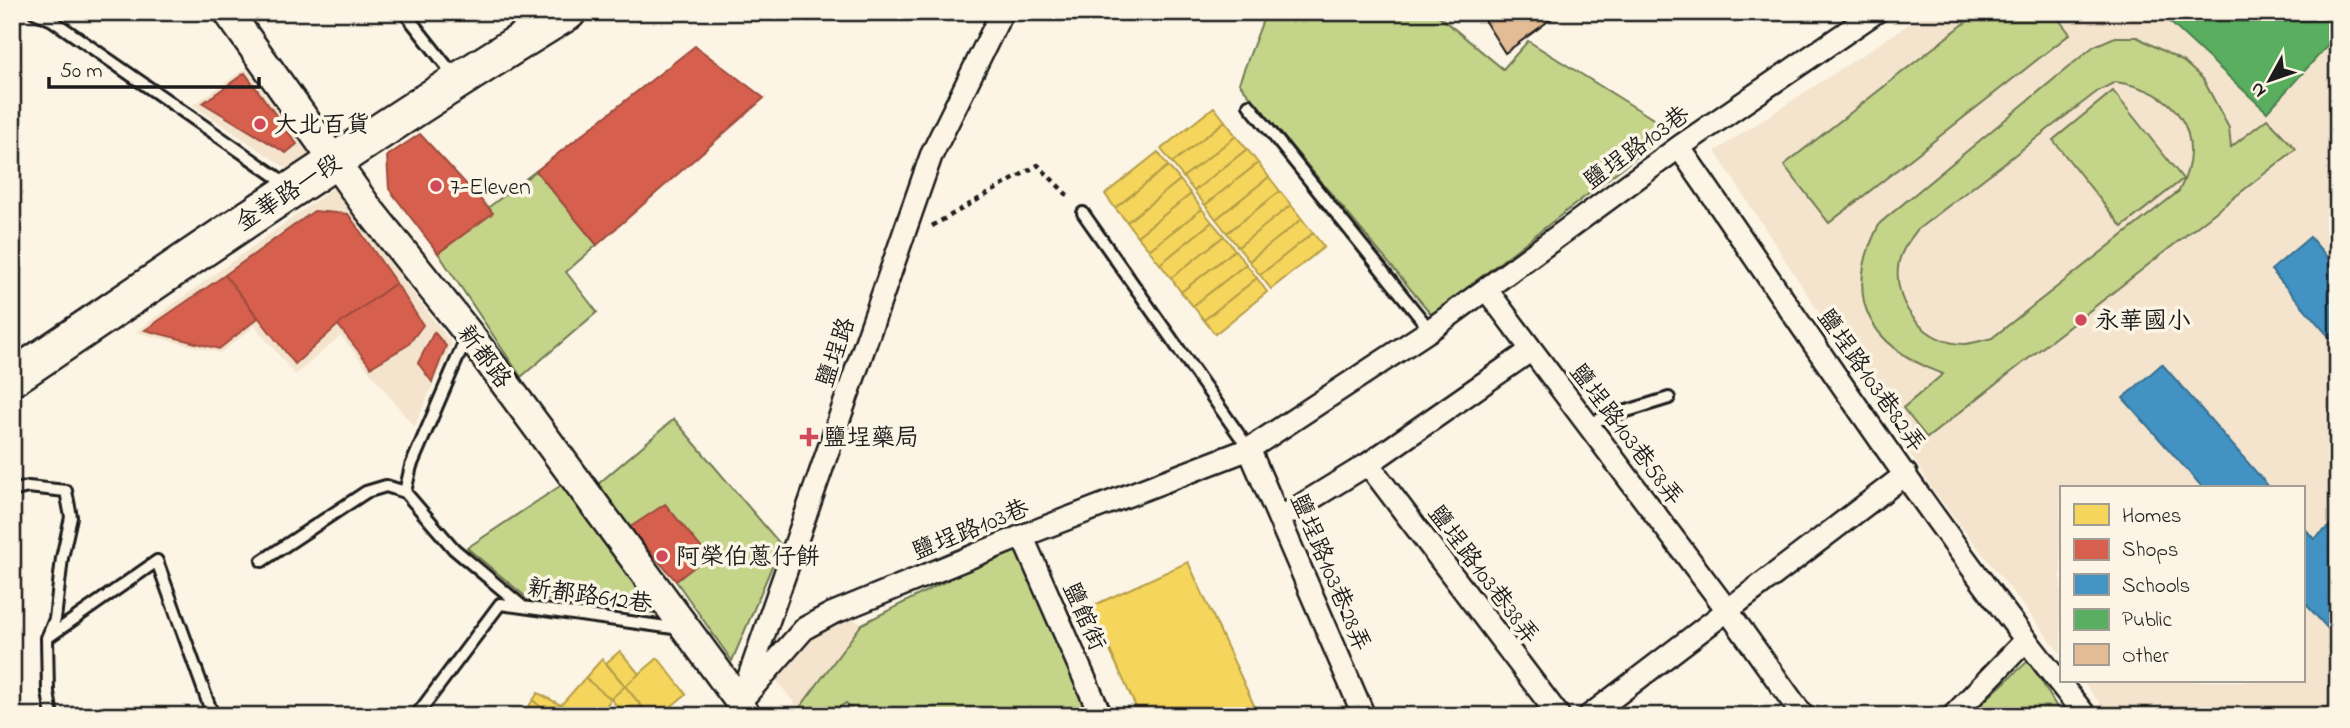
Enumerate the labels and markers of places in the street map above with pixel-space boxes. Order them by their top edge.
place label: 大北百貨 [274,109,370,144]
marker: 大北百貨 [252,116,268,132]
place label: 7-Eleven [450,171,531,206]
marker: 7-Eleven [428,178,444,194]
place label: 永華國小 [2095,305,2191,340]
marker: 永華國小 [2073,312,2089,328]
place label: 鹽埕藥局 [823,422,919,457]
marker: 鹽埕藥局 [801,429,817,445]
place label: 阿榮伯蔥仔餅 [676,541,820,576]
marker: 阿榮伯蔥仔餅 [654,548,670,564]

